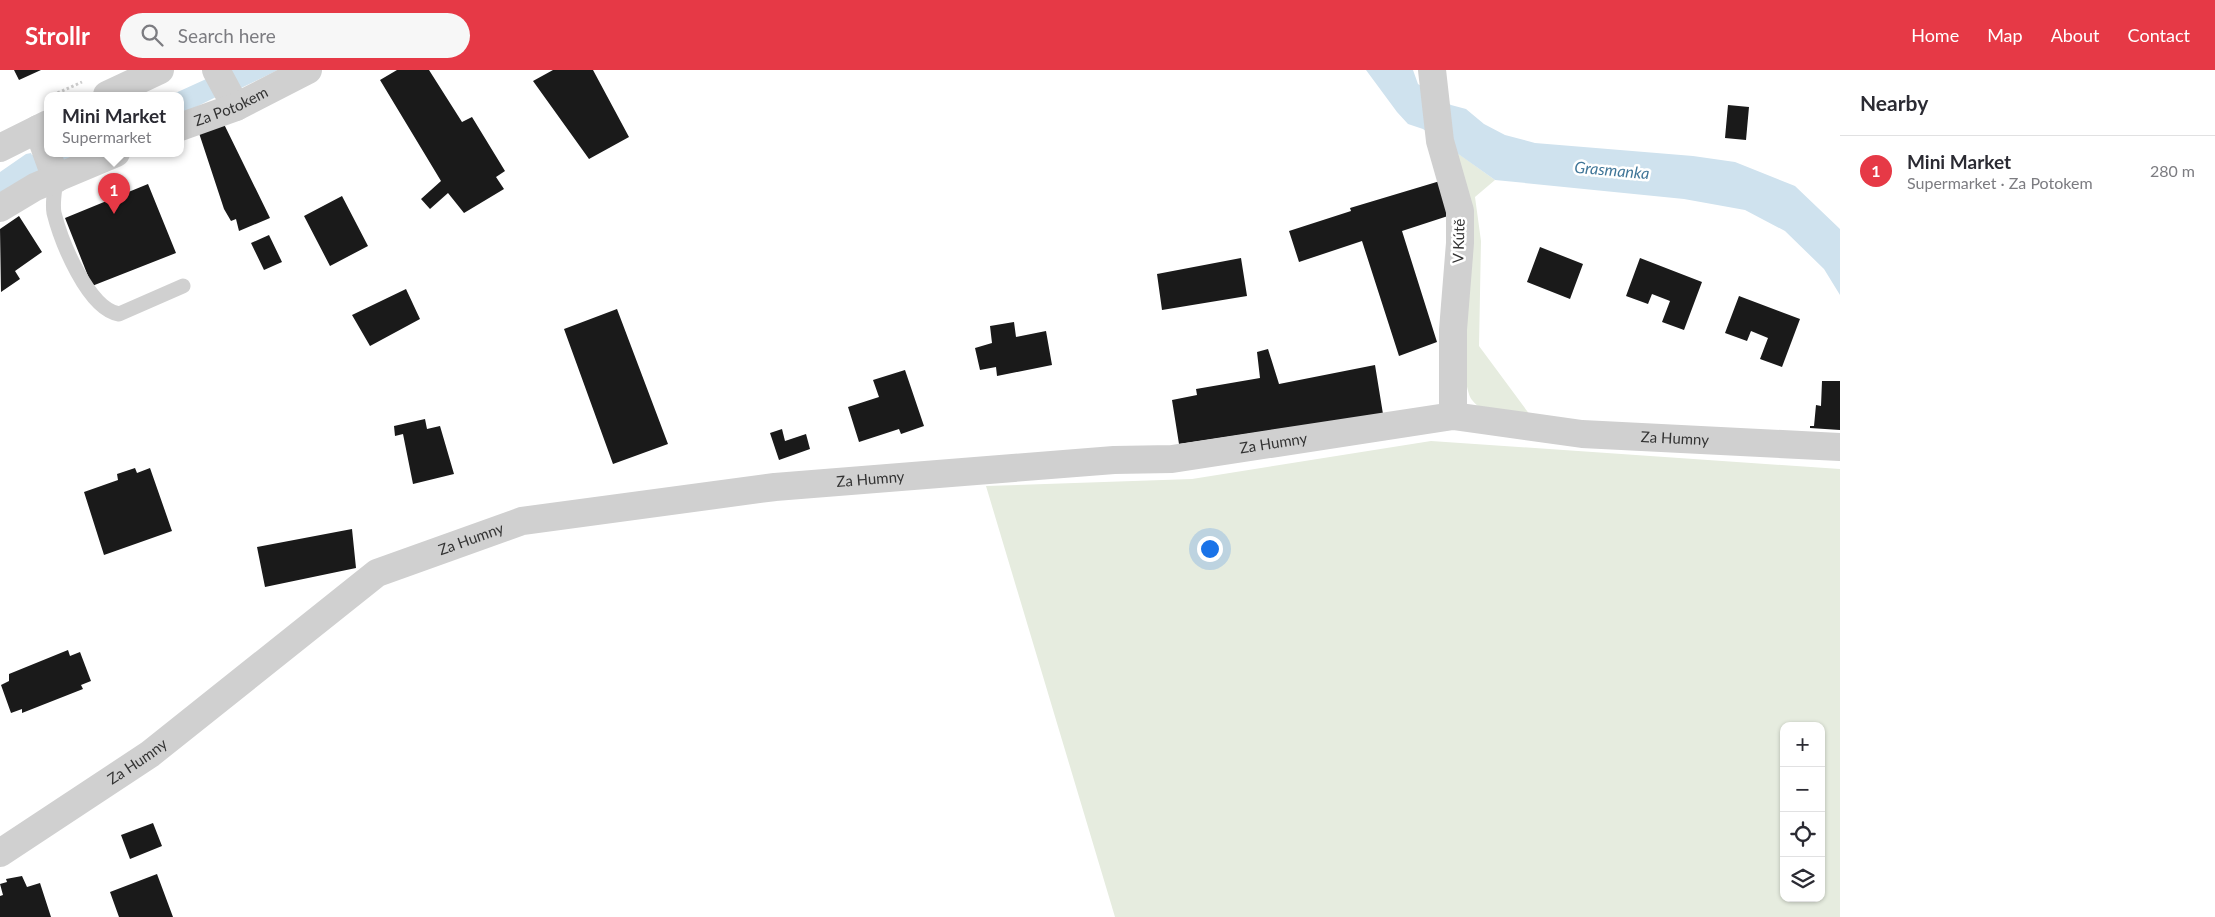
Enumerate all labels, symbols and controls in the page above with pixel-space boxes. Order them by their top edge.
search box [120,13,470,58]
text: Strollr [25,21,90,50]
icon: search [138,21,166,49]
text: Search here [178,24,276,47]
text: Home [1911,24,1959,46]
text: Map [1987,24,2023,46]
text: About [2051,24,2100,46]
text: Contact [2128,24,2190,46]
street label: Za Potokem [191,82,271,129]
text: Nearby [1860,90,1928,115]
popup [44,92,184,157]
text: Mini Market [62,104,166,127]
text: Supermarket [62,127,151,146]
text: Mini Market [1907,150,2011,173]
water label: Grasmanka [1574,157,1650,182]
text: 1 [1871,161,1881,180]
text: 280 m [2150,161,2195,180]
pin: 1 [98,173,130,214]
text: Supermarket · Za Potokem [1907,173,2093,192]
street label: V Kútě [1448,218,1468,264]
street label: Za Humny [1640,427,1710,448]
street label: Za Humny [1238,428,1309,457]
street label: Za Humny [836,467,905,490]
street label: Za Humny [436,518,506,558]
your location [1197,536,1223,562]
map controls [1780,722,1825,902]
button: + [1780,722,1825,767]
street label: Za Humny [104,734,170,788]
button: − [1780,767,1825,812]
button: locate [1780,812,1825,857]
button: layers [1780,857,1825,902]

